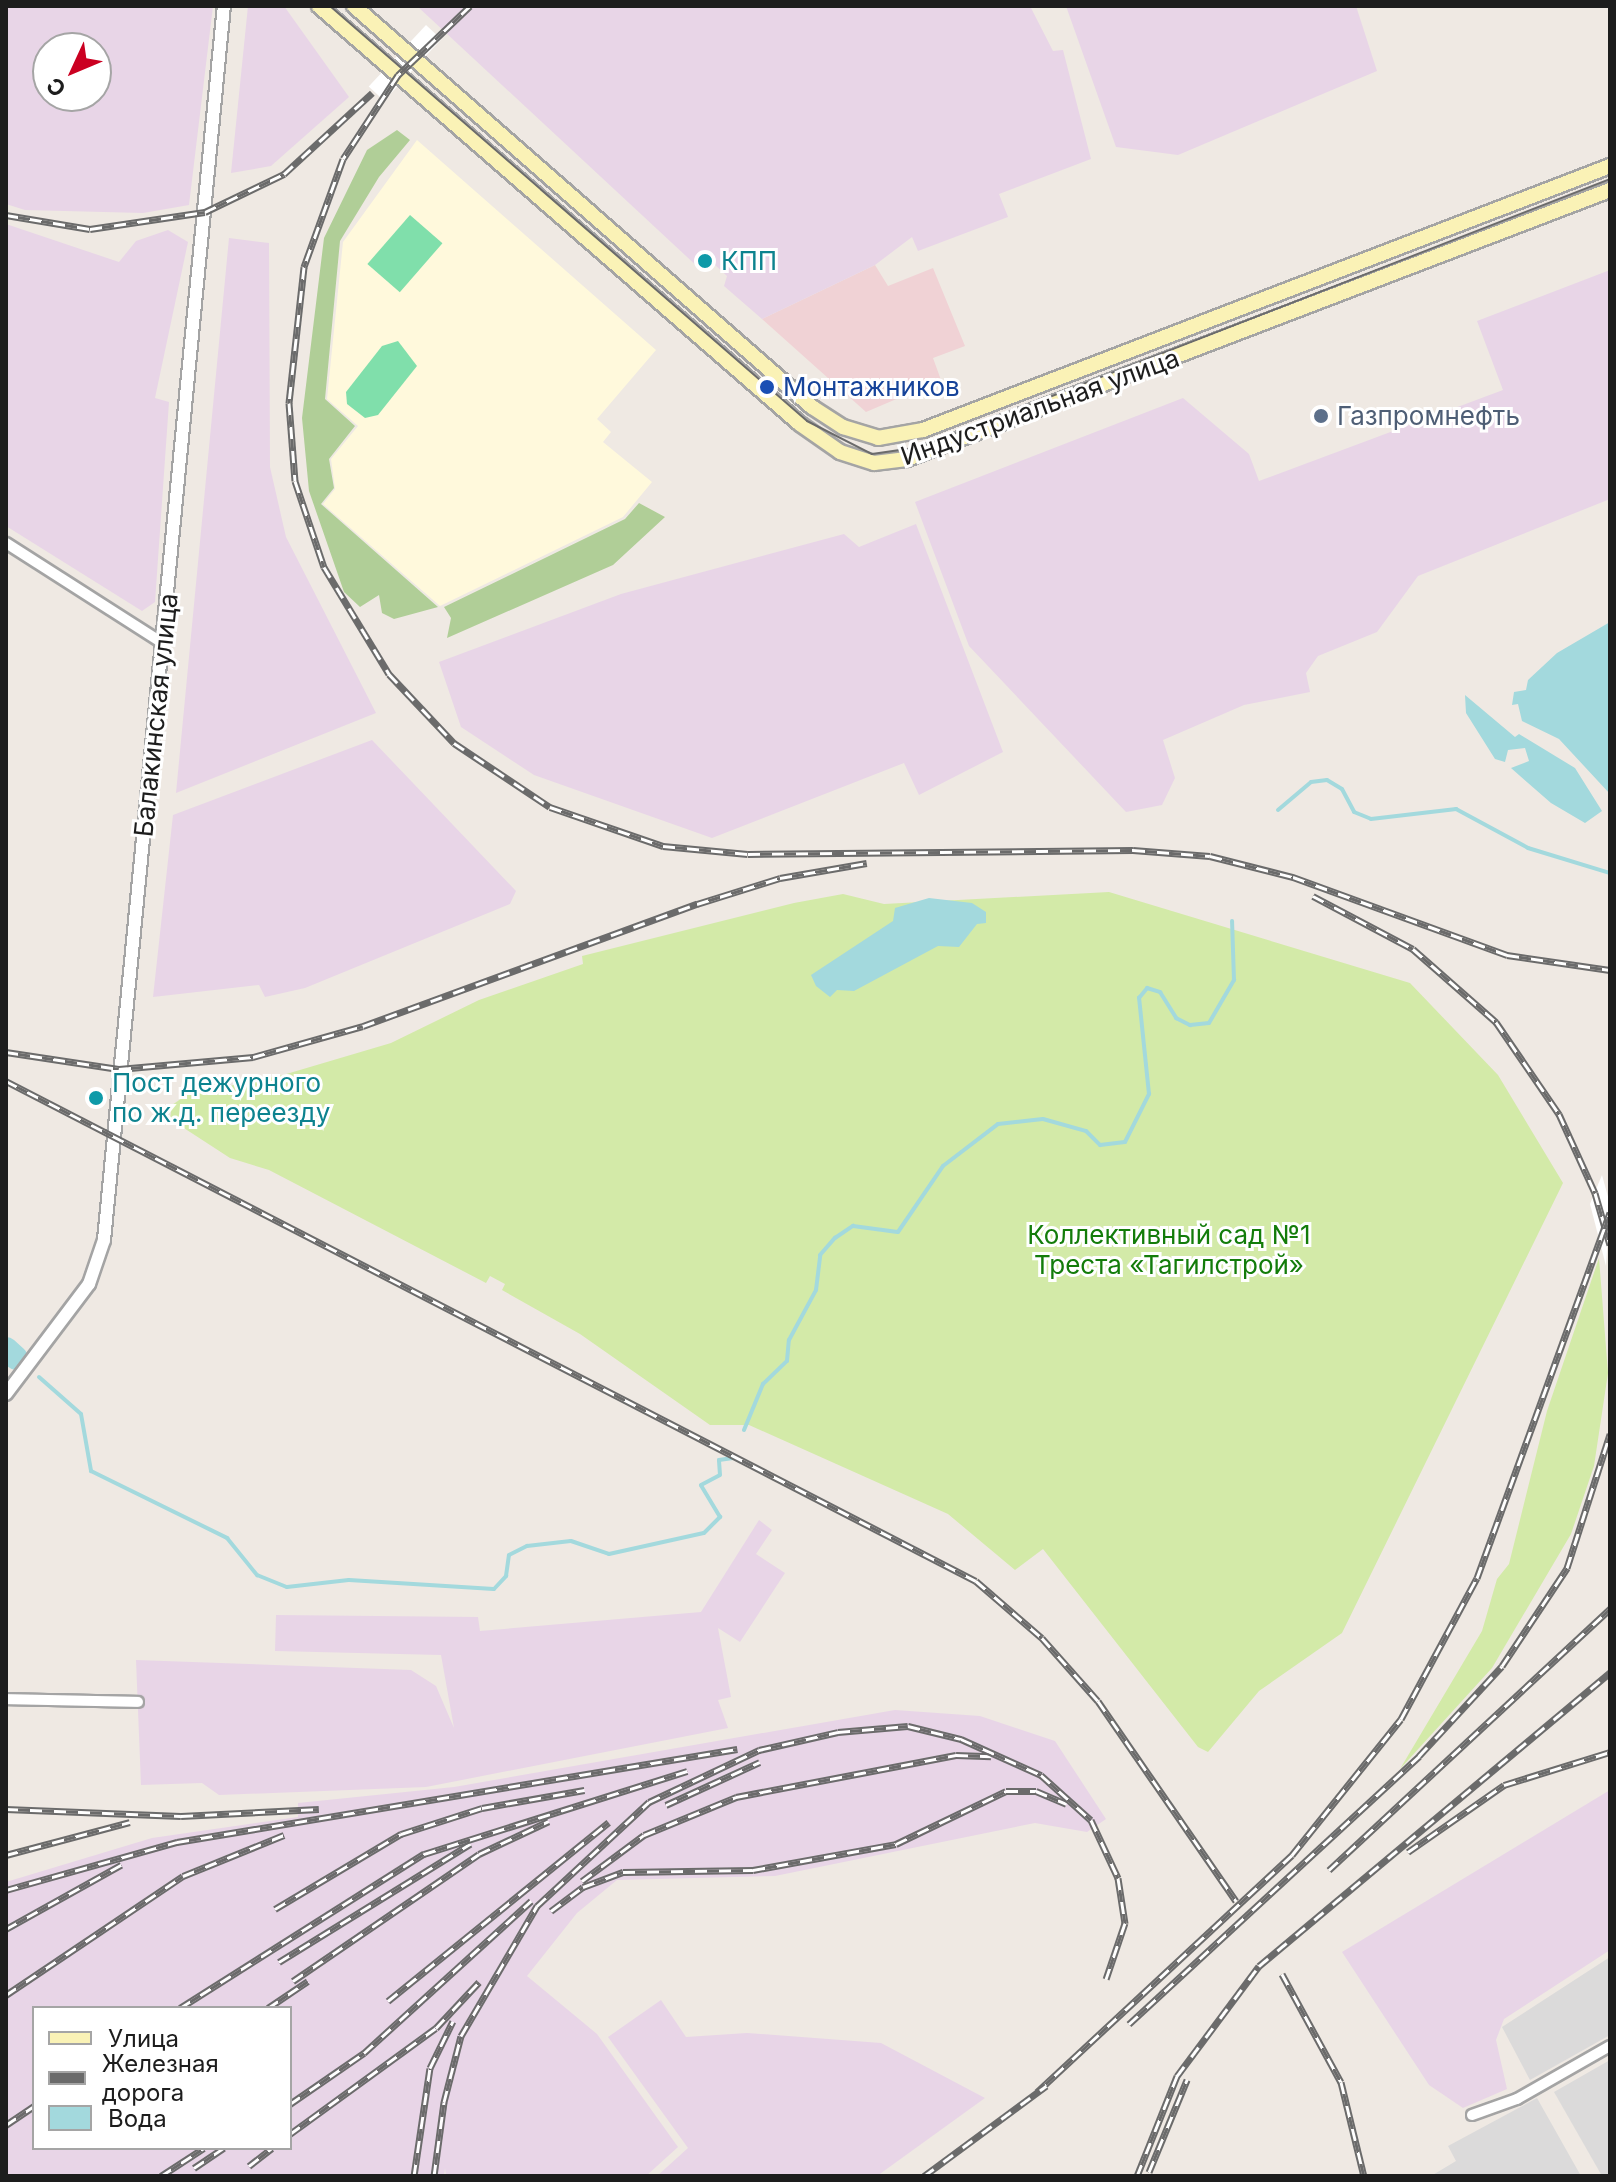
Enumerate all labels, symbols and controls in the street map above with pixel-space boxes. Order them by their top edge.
north arrow [32,32,112,112]
text: С [41,72,71,102]
place label: КПП [721,245,777,277]
marker: КПП [696,252,714,270]
street label: Индустриальная улица [897,342,1183,472]
place label: Монтажников [783,371,960,403]
marker: Монтажников [758,378,776,396]
place label: Газпромнефть [1337,400,1520,432]
marker: Газпромнефть [1312,407,1330,425]
street label: Балакинская улица [128,592,184,838]
place label: Пост дежурного по ж.д. переезду [112,1067,330,1128]
marker: Пост дежурного по ж.д. переезду [87,1089,105,1107]
park label: Коллективный сад №1 Треста «Тагилстрой» [1027,1219,1311,1280]
legend [32,2006,292,2150]
text: Улица [108,2024,179,2053]
text: Железная дорога [102,2049,219,2107]
text: Вода [108,2104,167,2133]

